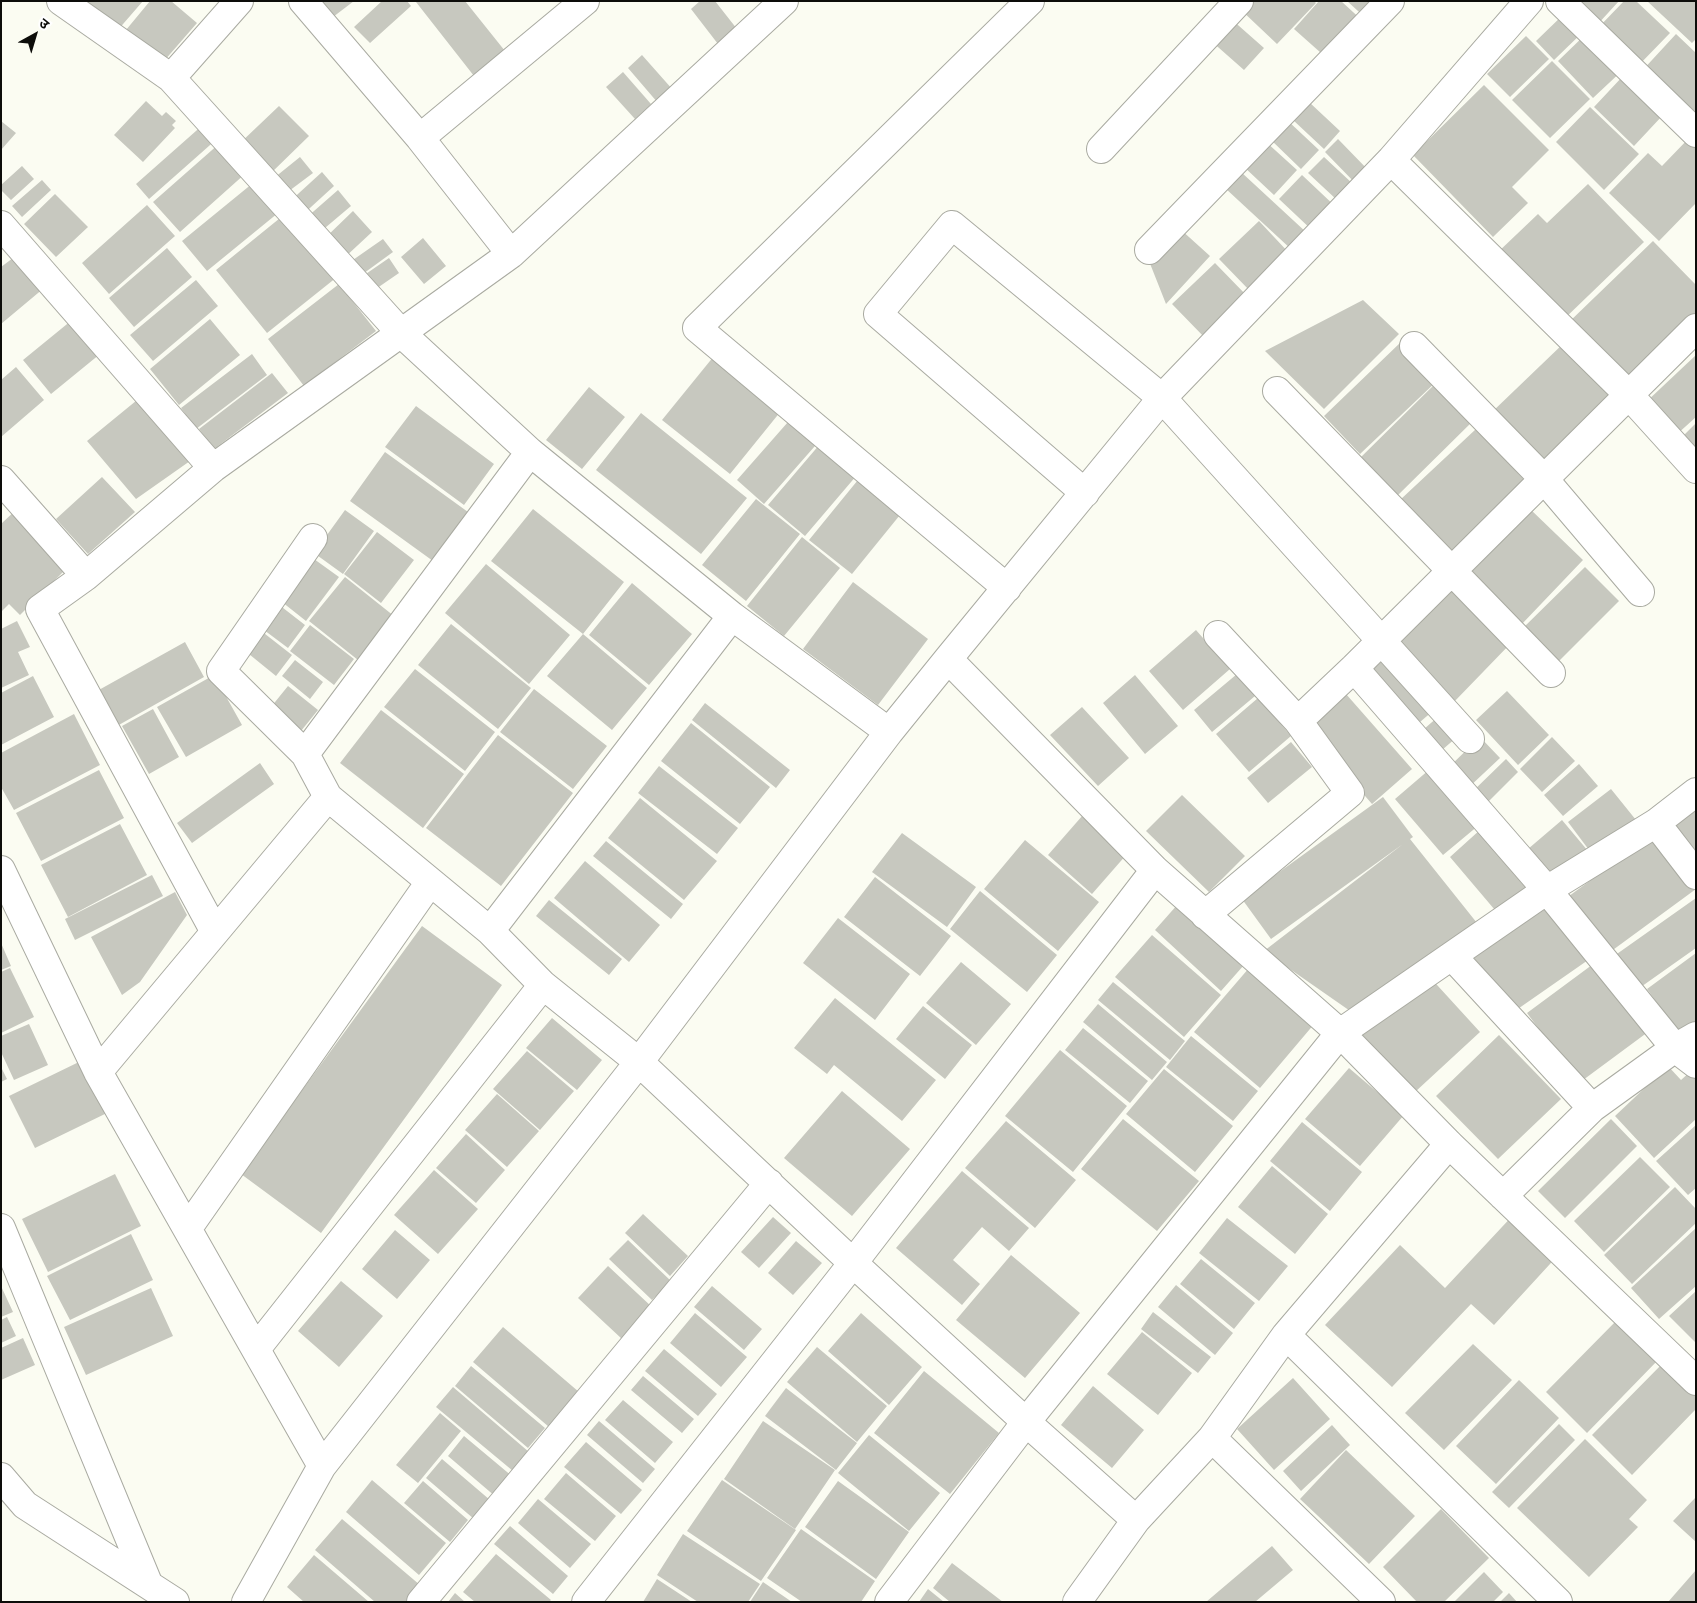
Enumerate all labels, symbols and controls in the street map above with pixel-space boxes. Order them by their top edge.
north arrow [10,10,60,60]
text: उ [36,14,53,33]

